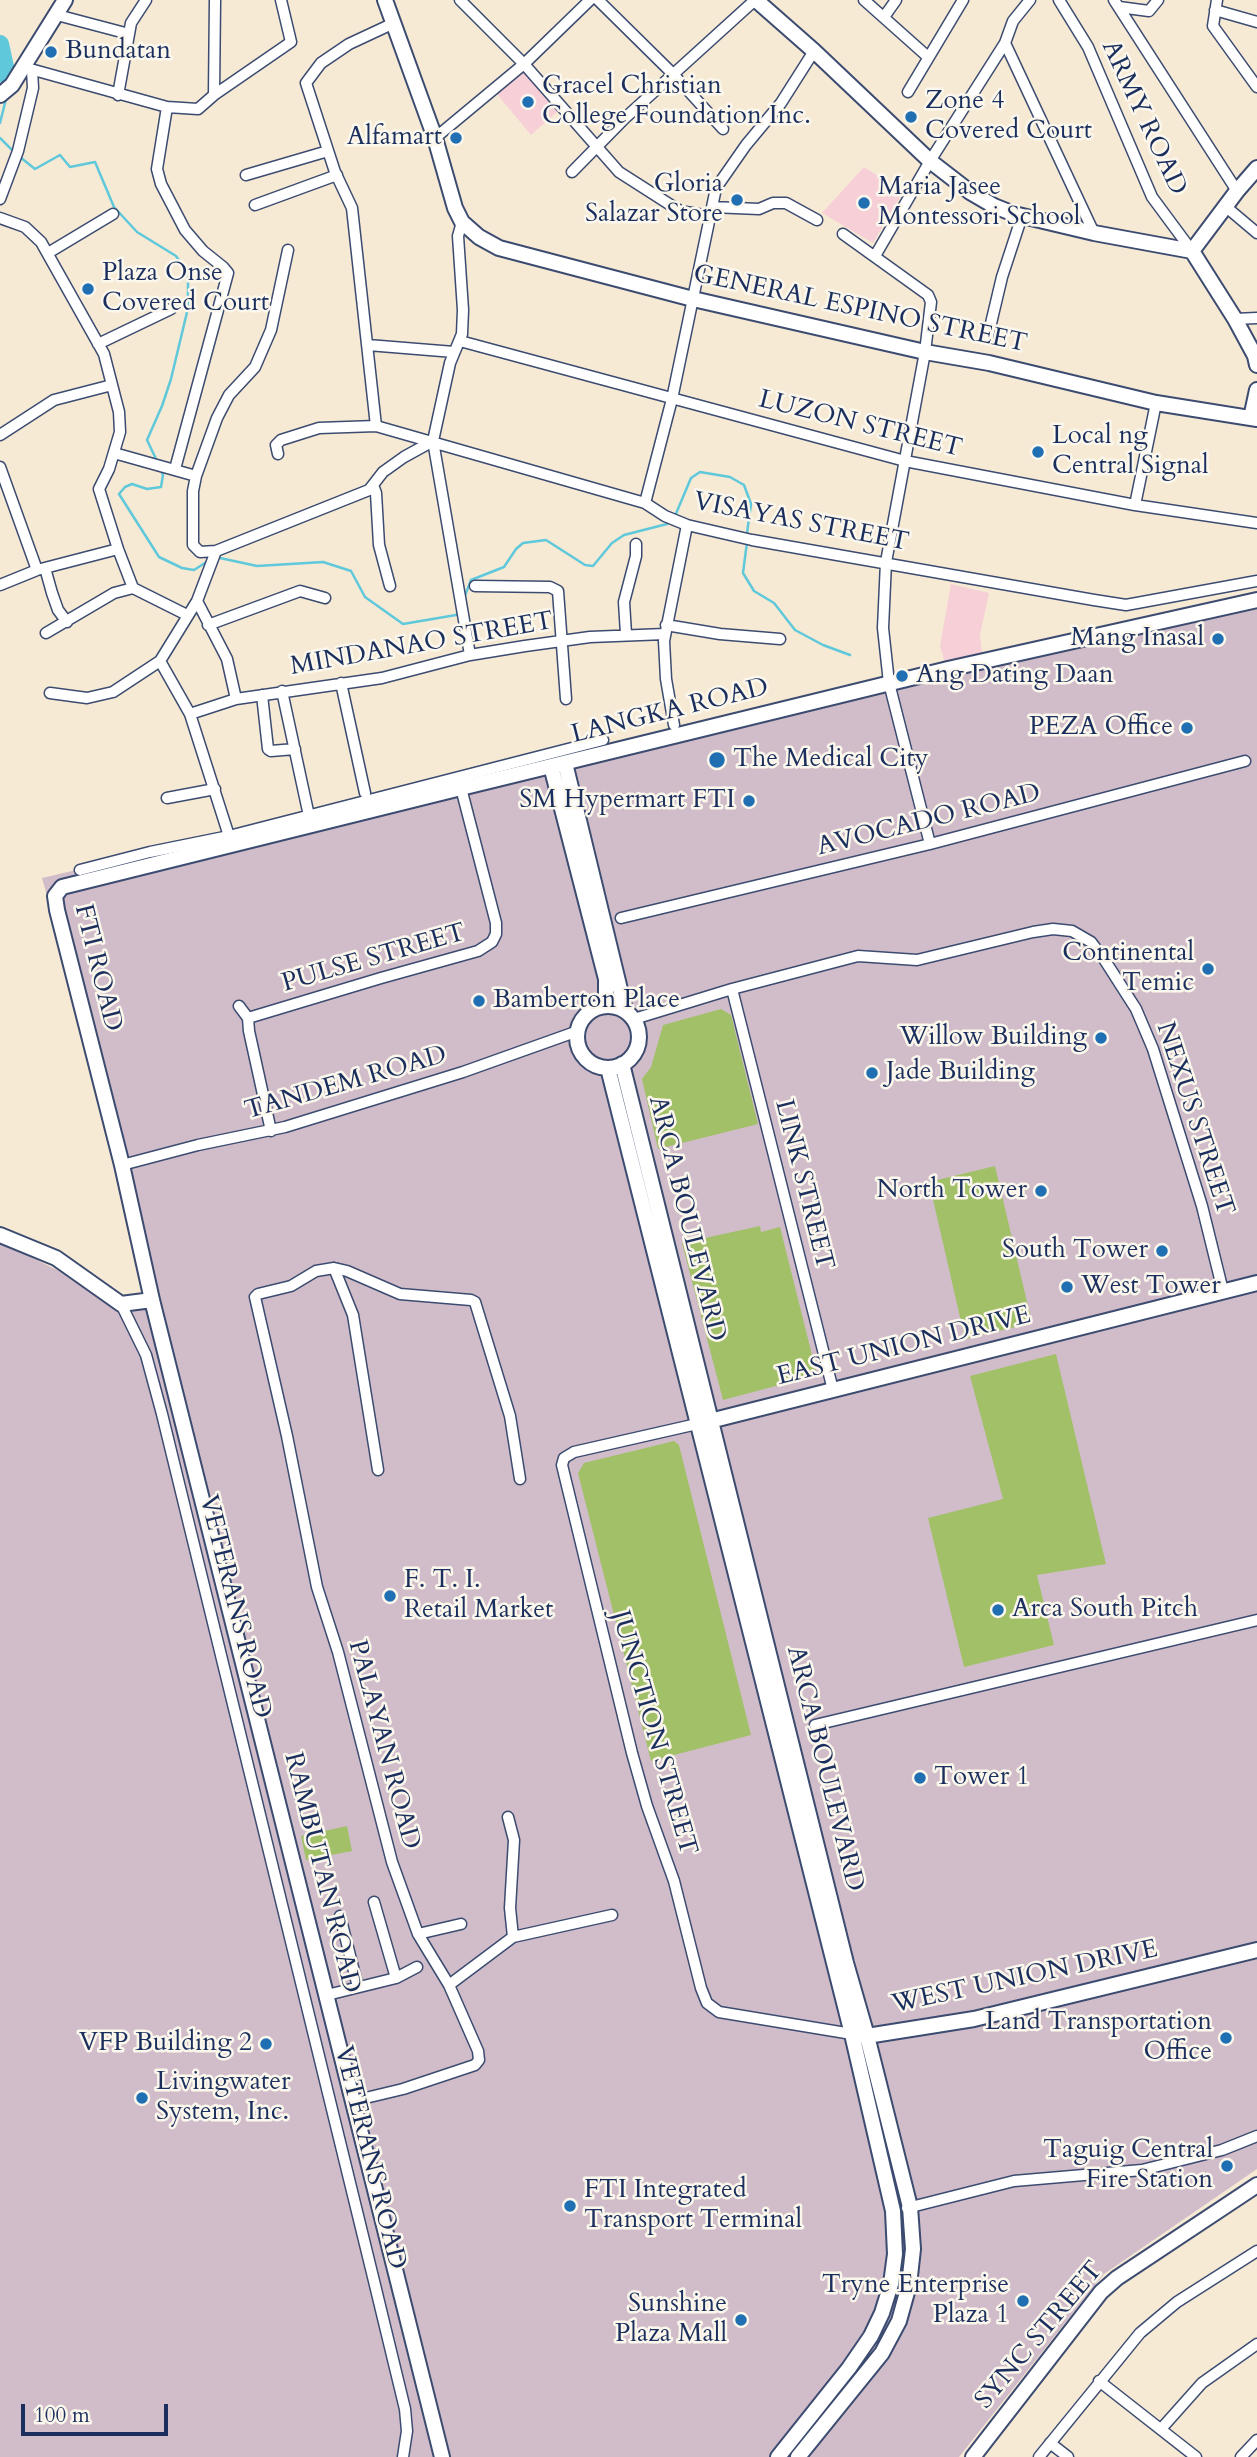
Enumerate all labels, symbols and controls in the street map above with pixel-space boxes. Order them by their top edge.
place label: Bundatan [65,36,171,68]
street label: ARMY ROAD [1093,36,1193,200]
marker: Bundatan [43,44,59,60]
place label: Gracel Christian College Foundation Inc. [542,71,811,132]
place label: Zone 4 Covered Court [925,86,1092,148]
marker: Gracel Christian College Foundation Inc. [520,94,536,110]
marker: Zone 4 Covered Court [903,109,919,125]
place label: Alfamart [347,122,442,154]
marker: Alfamart [448,130,464,146]
place label: Gloria Salazar Store [585,169,723,230]
place label: Maria Jasee Montessori School [878,172,1080,234]
marker: Gloria Salazar Store [729,192,745,208]
marker: Maria Jasee Montessori School [856,195,872,211]
place label: Plaza Onse Covered Court [102,258,269,320]
street label: GENERAL ESPINO STREET [690,259,1030,361]
marker: Plaza Onse Covered Court [80,281,96,297]
street label: LUZON STREET [755,385,965,465]
place label: Local ng Central Signal [1052,421,1209,482]
marker: Local ng Central Signal [1030,444,1046,460]
street label: VISAYAS STREET [691,487,911,559]
street label: MINDANAO STREET [288,606,556,684]
place label: Mang Inasal [1071,623,1204,655]
marker: Mang Inasal [1210,631,1226,647]
place label: Ang Dating Daan [916,660,1113,692]
marker: Ang Dating Daan [894,668,910,684]
street label: LANGKA ROAD [568,672,772,752]
place label: PEZA Office [1029,712,1173,744]
marker: PEZA Office [1179,720,1195,736]
place label: The Medical City [733,744,928,776]
marker: The Medical City [707,750,727,770]
street label: AVOCADO ROAD [814,778,1044,864]
place label: SM Hypermart FTI [519,785,735,817]
marker: SM Hypermart FTI [741,793,757,809]
street label: FTI ROAD [66,901,128,1035]
street label: PULSE STREET [279,918,469,1000]
place label: Continental Temic [1062,938,1194,1000]
marker: Continental Temic [1200,961,1216,977]
place label: Bamberton Place [493,985,680,1017]
marker: Bamberton Place [471,993,487,1009]
street label: NEXUS STREET [1148,1019,1240,1219]
place label: Willow Building [899,1022,1087,1054]
marker: Willow Building [1093,1030,1109,1046]
street label: TANDEM ROAD [241,1040,451,1128]
place label: Jade Building [886,1057,1035,1089]
marker: Jade Building [864,1065,880,1081]
street label: ARCA BOULEVARD [640,1093,732,1345]
street label: LINK STREET [767,1097,839,1273]
place label: North Tower [877,1175,1027,1207]
marker: North Tower [1033,1183,1049,1199]
place label: South Tower [1002,1235,1148,1267]
marker: South Tower [1154,1243,1170,1259]
place label: West Tower [1081,1271,1221,1303]
marker: West Tower [1059,1279,1075,1295]
street label: EAST UNION DRIVE [774,1300,1034,1394]
street label: VETERANS ROAD [191,1492,277,1722]
place label: F. T. I. Retail Market [404,1565,553,1626]
marker: F. T. I. Retail Market [382,1588,398,1604]
place label: Arca South Pitch [1012,1594,1198,1626]
marker: Arca South Pitch [990,1602,1006,1618]
street label: JUNCTION STREET [603,1607,703,1859]
street label: PALAYAN ROAD [340,1637,426,1853]
street label: ARCA BOULEVARD [778,1643,870,1895]
street label: RAMBUTAN ROAD [276,1750,366,1996]
place label: Tower 1 [934,1762,1030,1794]
marker: Tower 1 [912,1770,928,1786]
street label: WEST UNION DRIVE [889,1935,1161,2021]
place label: Land Transportation Office [985,2007,1212,2068]
place label: VFP Building 2 [79,2028,252,2060]
marker: Land Transportation Office [1218,2030,1234,2046]
marker: VFP Building 2 [258,2036,274,2052]
street label: VETERANS ROAD [326,2043,412,2273]
place label: Livingwater System, Inc. [156,2067,290,2128]
marker: Livingwater System, Inc. [134,2090,150,2106]
place label: Taguig Central Fire Station [1043,2135,1213,2196]
marker: Taguig Central Fire Station [1219,2158,1235,2174]
place label: FTI Integrated Transport Terminal [584,2175,802,2236]
marker: FTI Integrated Transport Terminal [562,2198,578,2214]
street label: SYNC STREET [969,2256,1111,2416]
place label: Tryne Enterprise Plaza 1 [822,2270,1009,2332]
place label: Sunshine Plaza Mall [615,2289,727,2350]
marker: Tryne Enterprise Plaza 1 [1015,2293,1031,2309]
marker: Sunshine Plaza Mall [733,2312,749,2328]
scale bar [24,2390,172,2434]
text: 100 m [34,2401,90,2430]

